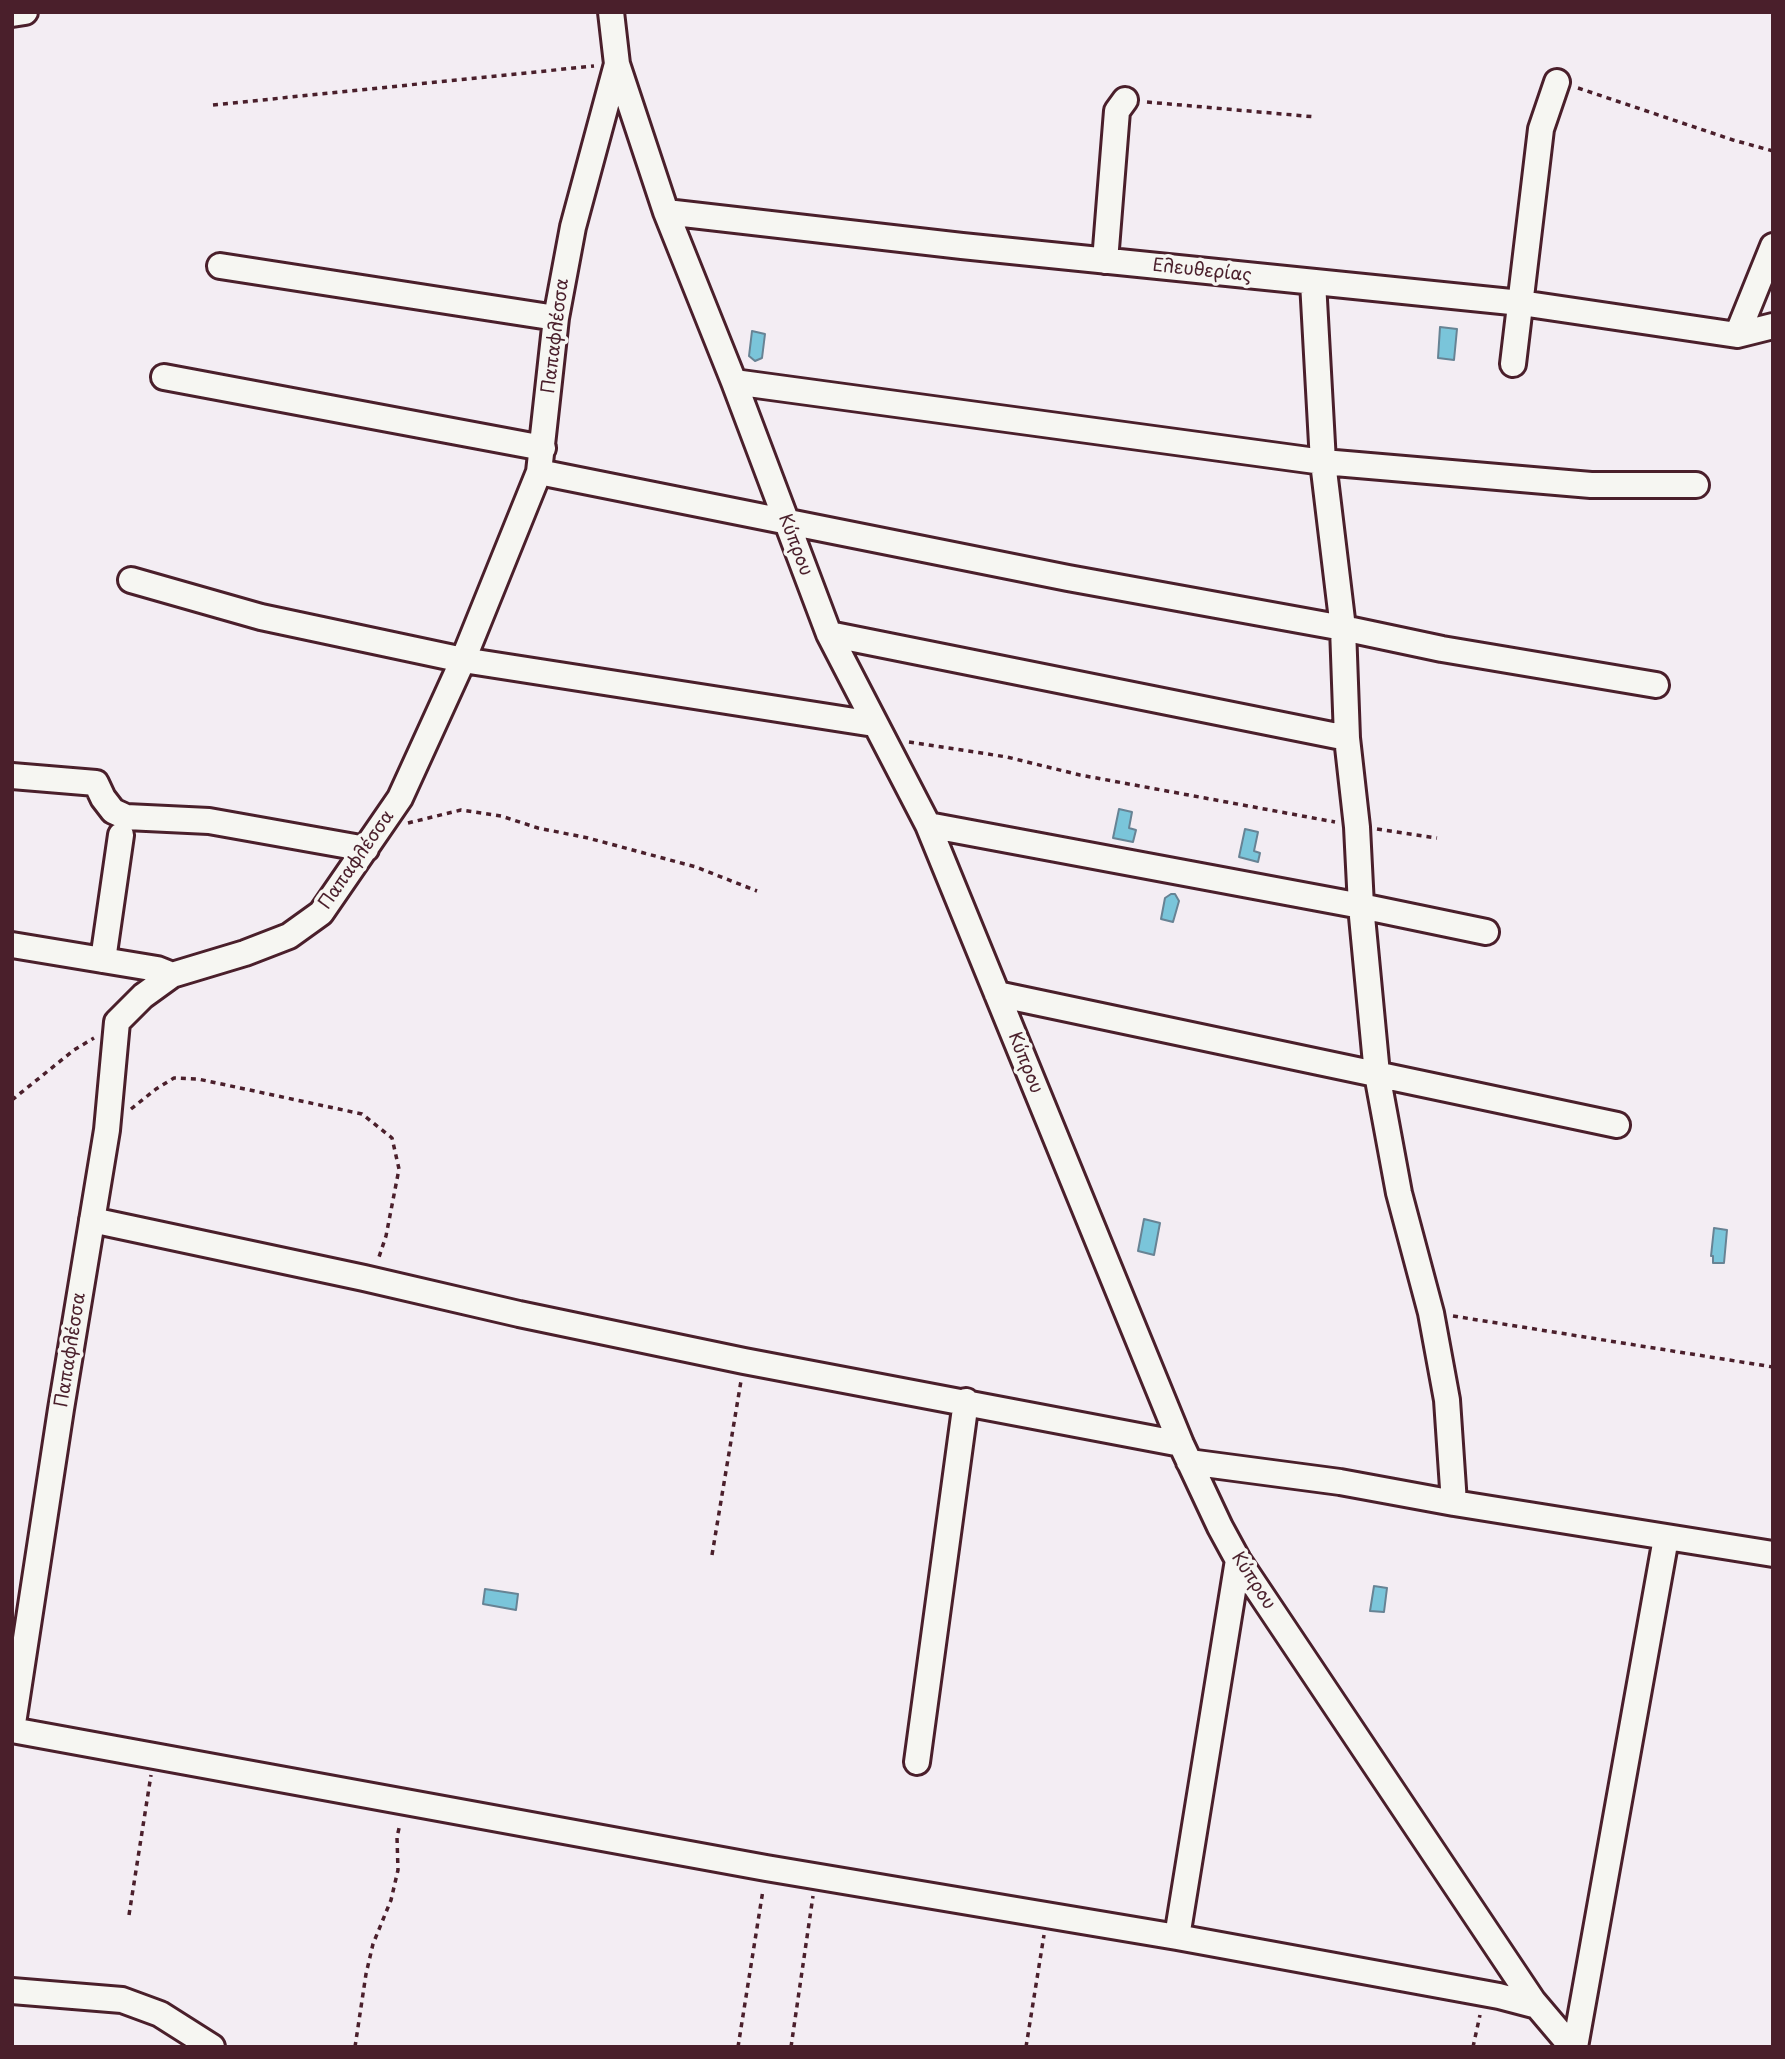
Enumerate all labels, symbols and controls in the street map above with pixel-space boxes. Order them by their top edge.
street label: Ελευθερίας [1151,255,1253,287]
street label: Παπαφλέσσα [538,277,574,395]
street label: Κύπρου [773,511,817,579]
street label: Παπαφλέσσα [315,806,399,914]
street label: Κύπρου [1003,1029,1047,1097]
street label: Παπαφλέσσα [51,1291,91,1409]
street label: Κύπρου [1226,1548,1280,1614]

